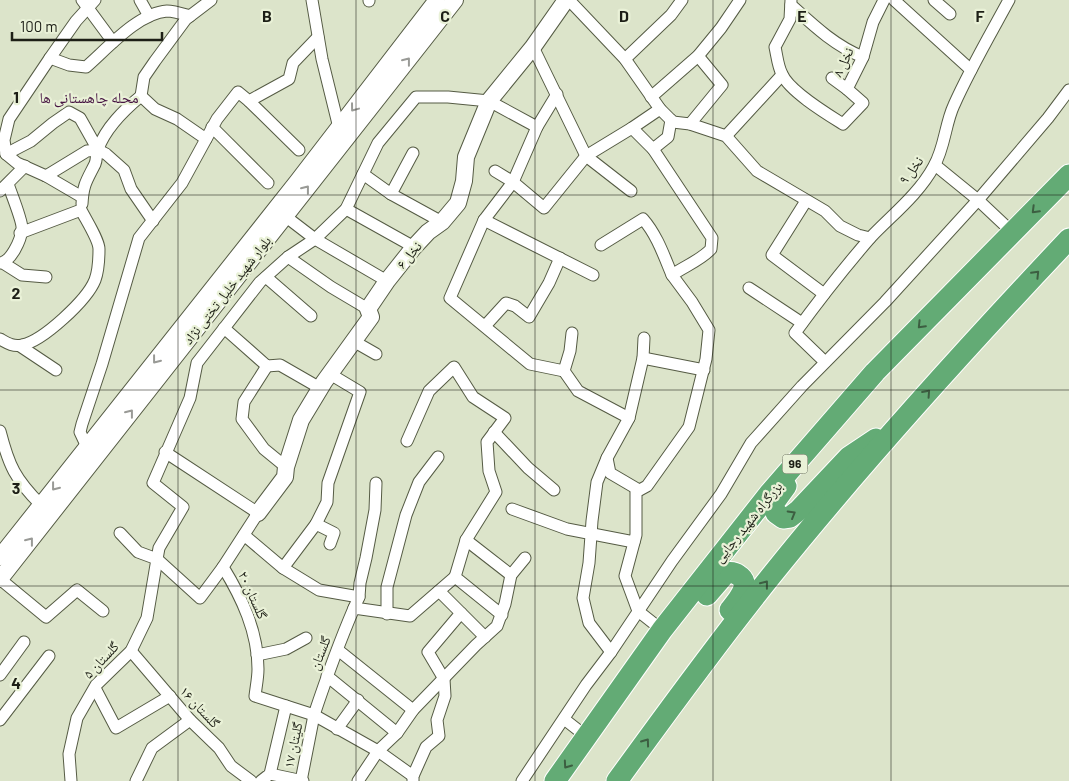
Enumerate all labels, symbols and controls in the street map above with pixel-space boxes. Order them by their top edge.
text: B [262,6,272,25]
text: C [440,6,450,25]
text: D [619,6,629,25]
text: E [797,6,807,25]
text: F [976,6,985,25]
scale bar [12,10,162,42]
text: 100 m [20,17,58,35]
street label: نخل ۸ [828,44,858,80]
one-way arrow [401,58,409,67]
text: 1 [13,87,19,106]
district label: محله چاهستانی ها [39,88,139,108]
one-way arrow [351,102,360,112]
street label: نخل ۹ [895,152,927,188]
one-way arrow [301,186,309,195]
one-way arrow [1032,204,1041,213]
street label: بلوار شهید خلیل تختی نژاد [179,232,275,348]
street label: نخل ۶ [392,237,426,272]
one-way arrow [1030,270,1039,279]
text: 2 [12,283,21,302]
one-way arrow [918,320,927,329]
one-way arrow [154,354,162,363]
one-way arrow [921,390,930,399]
one-way arrow [125,410,133,419]
road number: 96 [782,454,808,474]
text: 3 [12,478,20,497]
street label: بزرگراه شهید رجایی [710,478,786,566]
one-way arrow [53,481,61,490]
one-way arrow [787,510,796,520]
one-way arrow [25,538,33,547]
street label: گلستان ۲۰ [234,568,272,622]
one-way arrow [759,581,767,590]
street label: گلستان [305,633,335,673]
street label: گلستان ۵ [79,637,123,682]
text: 4 [11,673,21,692]
street label: گلستان ۱۶ [176,682,224,732]
street label: گلیتان ۱۷ [279,720,307,770]
one-way arrow [640,739,648,748]
one-way arrow [564,759,573,769]

